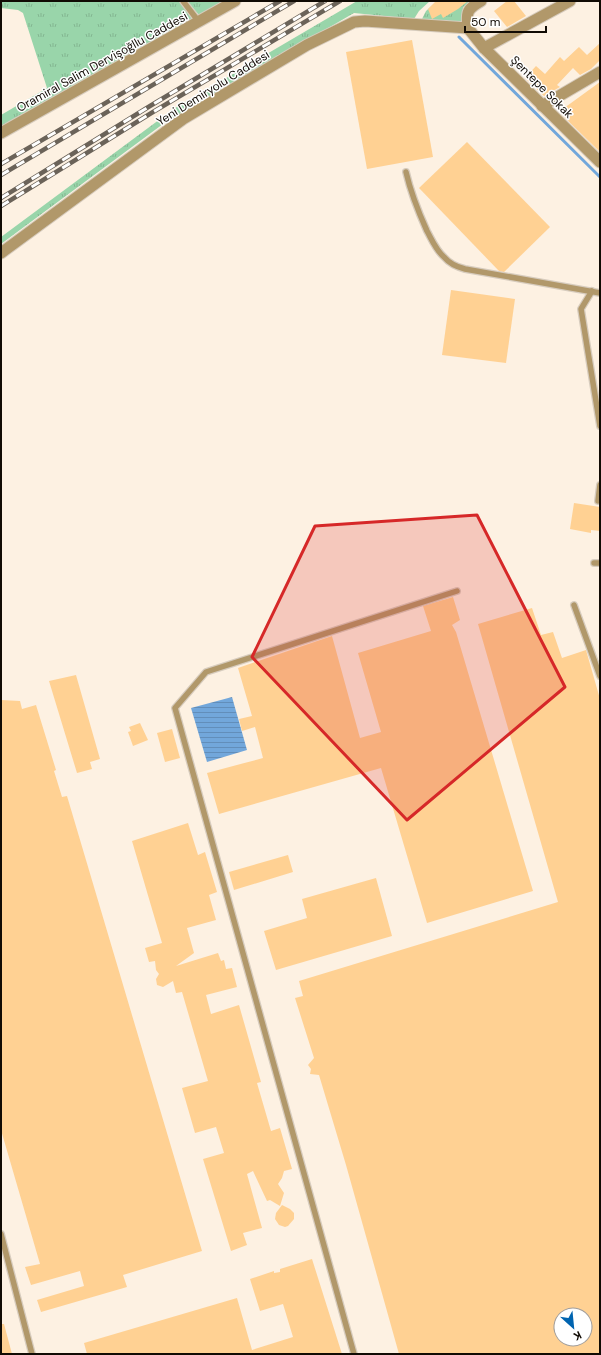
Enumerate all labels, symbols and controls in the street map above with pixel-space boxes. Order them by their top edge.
street label: Oramiral Salim Dervişoğllu Caddesi [14,8,190,116]
scale bar [465,8,546,34]
text: 50 m [471,14,500,30]
street label: Yeni Demiryolu Caddesi [153,47,273,129]
street label: Şentepe Sokak [507,52,577,122]
north arrow [553,1307,593,1347]
text: K [571,1328,584,1344]

